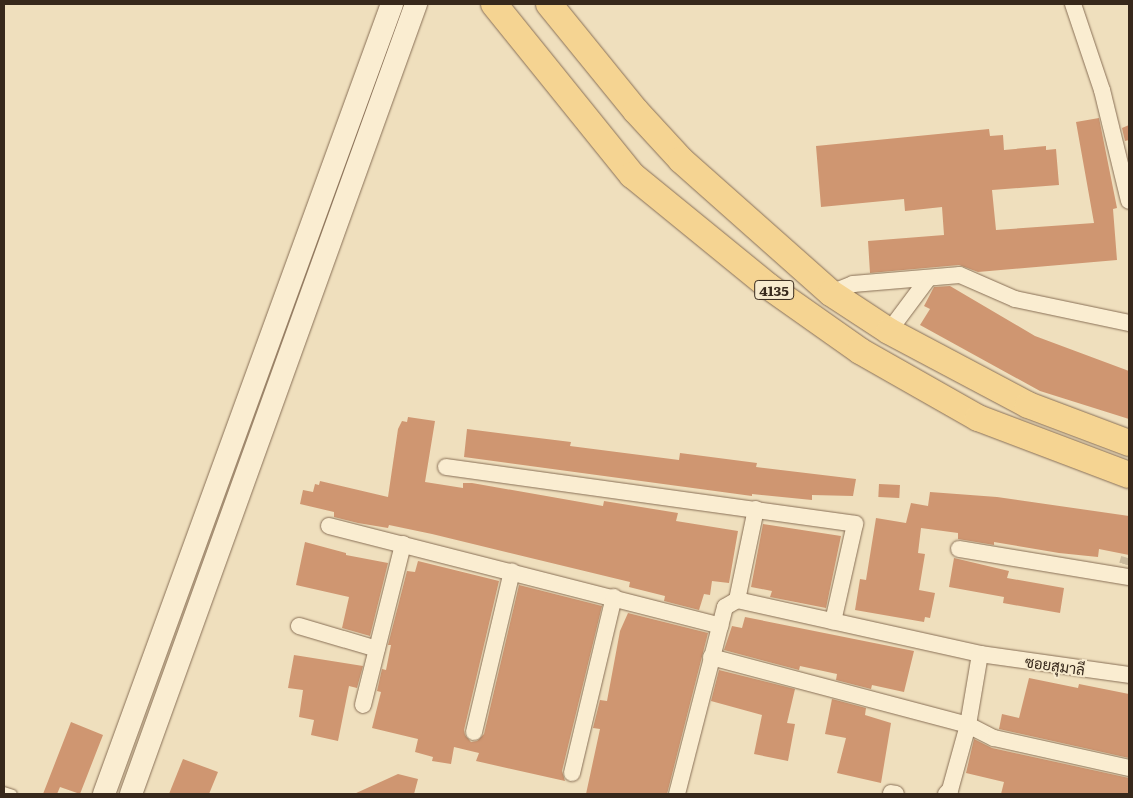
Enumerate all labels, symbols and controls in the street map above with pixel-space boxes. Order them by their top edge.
road number: 4135 [754,278,794,302]
street label: ซอยสุมาลี [1024,652,1086,678]

